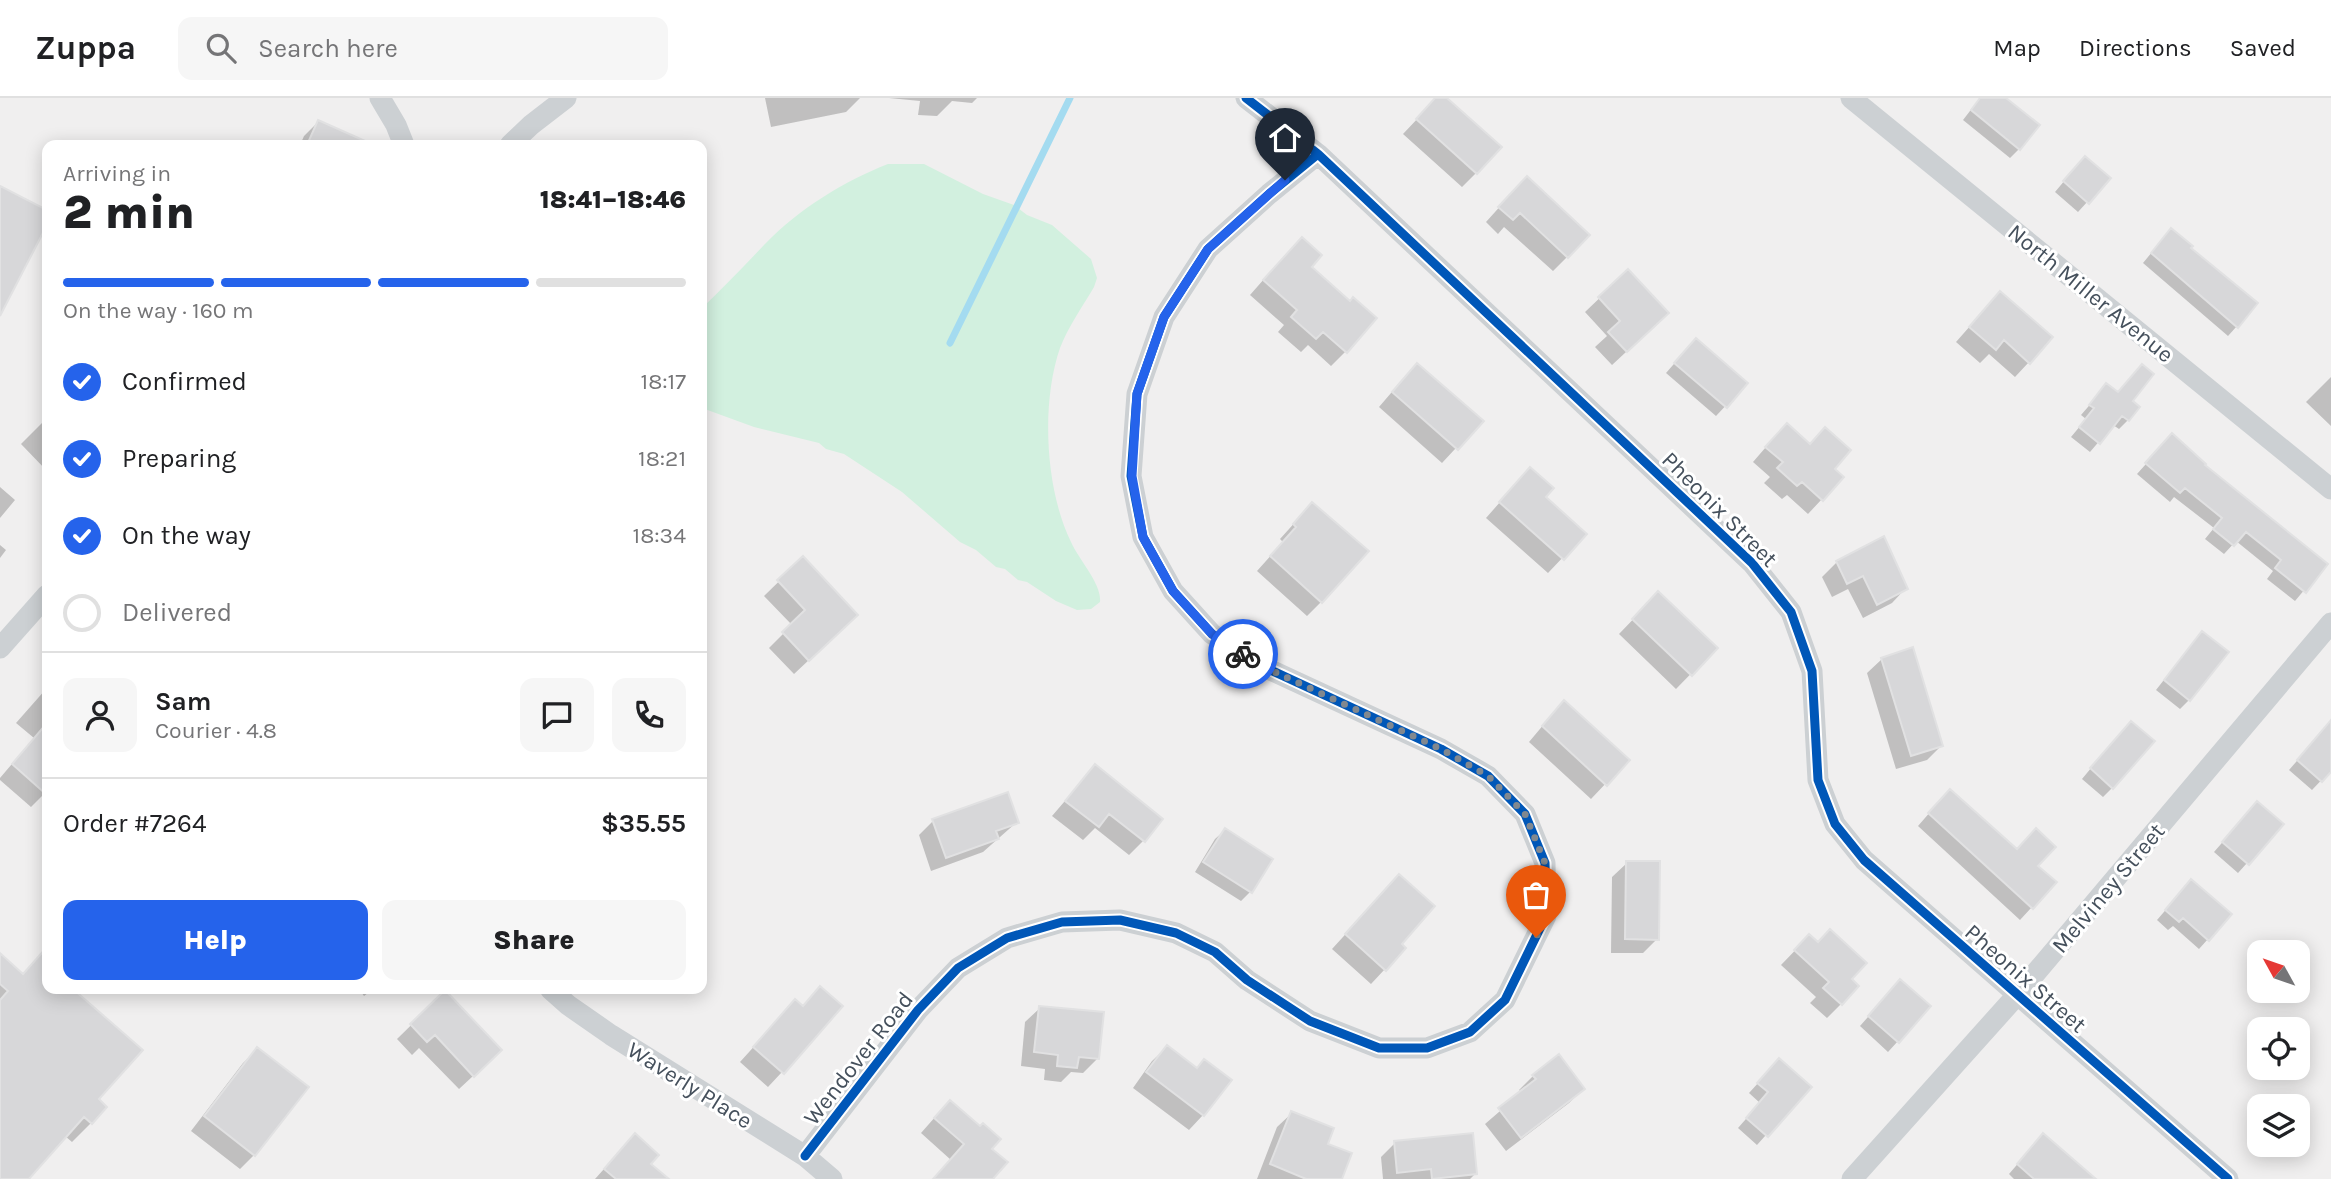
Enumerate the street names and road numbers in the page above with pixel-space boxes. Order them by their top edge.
street label: North Miller Avenue [2002,218,2179,368]
street label: Pheonix Street [1656,446,1783,573]
street label: Melviney Street [2046,818,2171,959]
street label: Pheonix Street [1959,918,2092,1039]
street label: Wendover Road [798,986,919,1130]
street label: Waverly Place [622,1036,757,1135]

